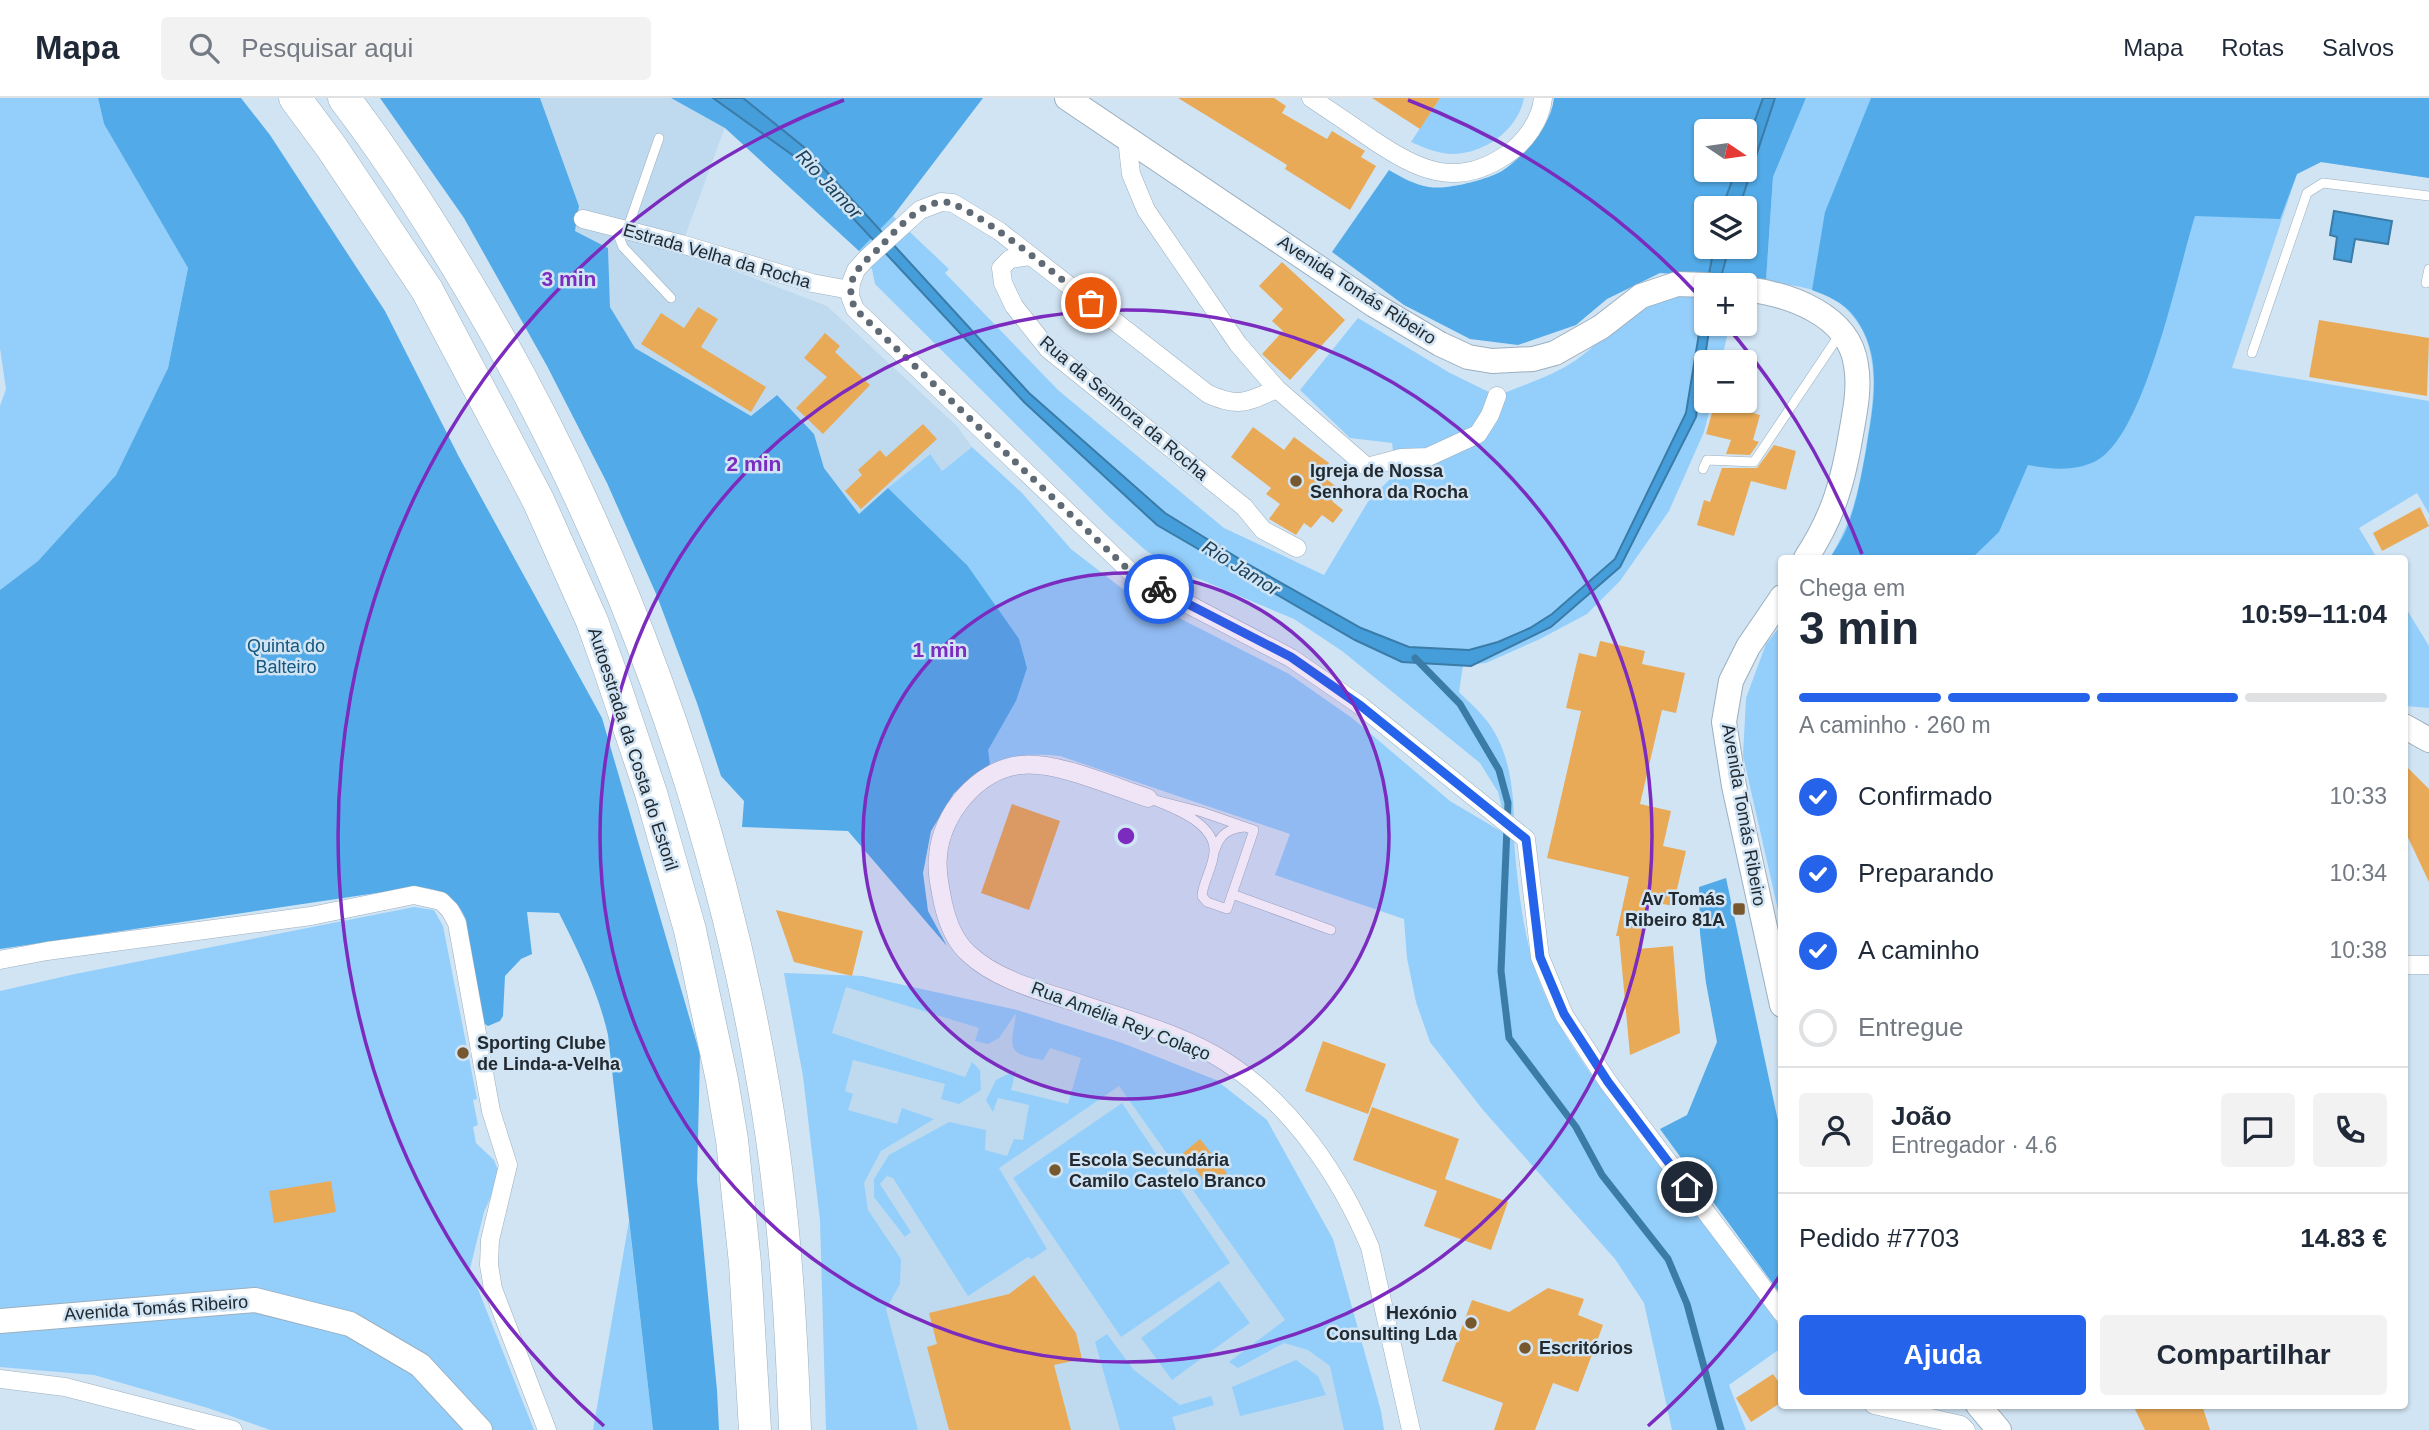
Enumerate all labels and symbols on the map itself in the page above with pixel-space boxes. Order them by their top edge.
north arrow [1694,119,1757,182]
water label: Rio Jamor [792,145,867,223]
street label: Estrada Velha da Rocha [621,220,814,293]
street label: Avenida Tomás Ribeiro [1274,231,1440,349]
text: 3 min [542,267,596,290]
pin [1061,273,1121,333]
street label: Rua da Senhora da Rocha [1036,332,1213,485]
text: 2 min [727,452,781,475]
place label: Igreja de Nossa Senhora da Rocha [1310,461,1469,502]
marker: Igreja de Nossa Senhora da Rocha [1288,473,1304,489]
water label: Rio Jamor [1199,536,1284,600]
courier [1124,554,1194,624]
street label: Autoestrada da Costa do Estoril [584,625,682,873]
park label: Quinta do Balteiro [247,636,325,677]
text: 1 min [913,638,967,661]
street label: Avenida Tomás Ribeiro [1718,722,1770,908]
centre of rings [1114,824,1138,848]
place label: Av Tomás Ribeiro 81A [1625,889,1725,930]
marker: Av Tomás Ribeiro 81A [1731,901,1747,917]
street label: Rua Amélia Rey Colaço [1029,978,1213,1064]
place label: Sporting Clube de Linda-a-Velha [477,1033,621,1074]
marker: Sporting Clube de Linda-a-Velha [455,1045,471,1061]
place label: Escola Secundária Camilo Castelo Branco [1069,1150,1266,1191]
pin [1657,1157,1717,1217]
marker: Escola Secundária Camilo Castelo Branco [1047,1162,1063,1178]
street label: Avenida Tomás Ribeiro [63,1292,249,1324]
place label: Hexónio Consulting Lda [1326,1303,1458,1344]
marker: Hexónio Consulting Lda [1463,1315,1479,1331]
place label: Escritórios [1539,1338,1633,1358]
marker: Escritórios [1517,1340,1533,1356]

